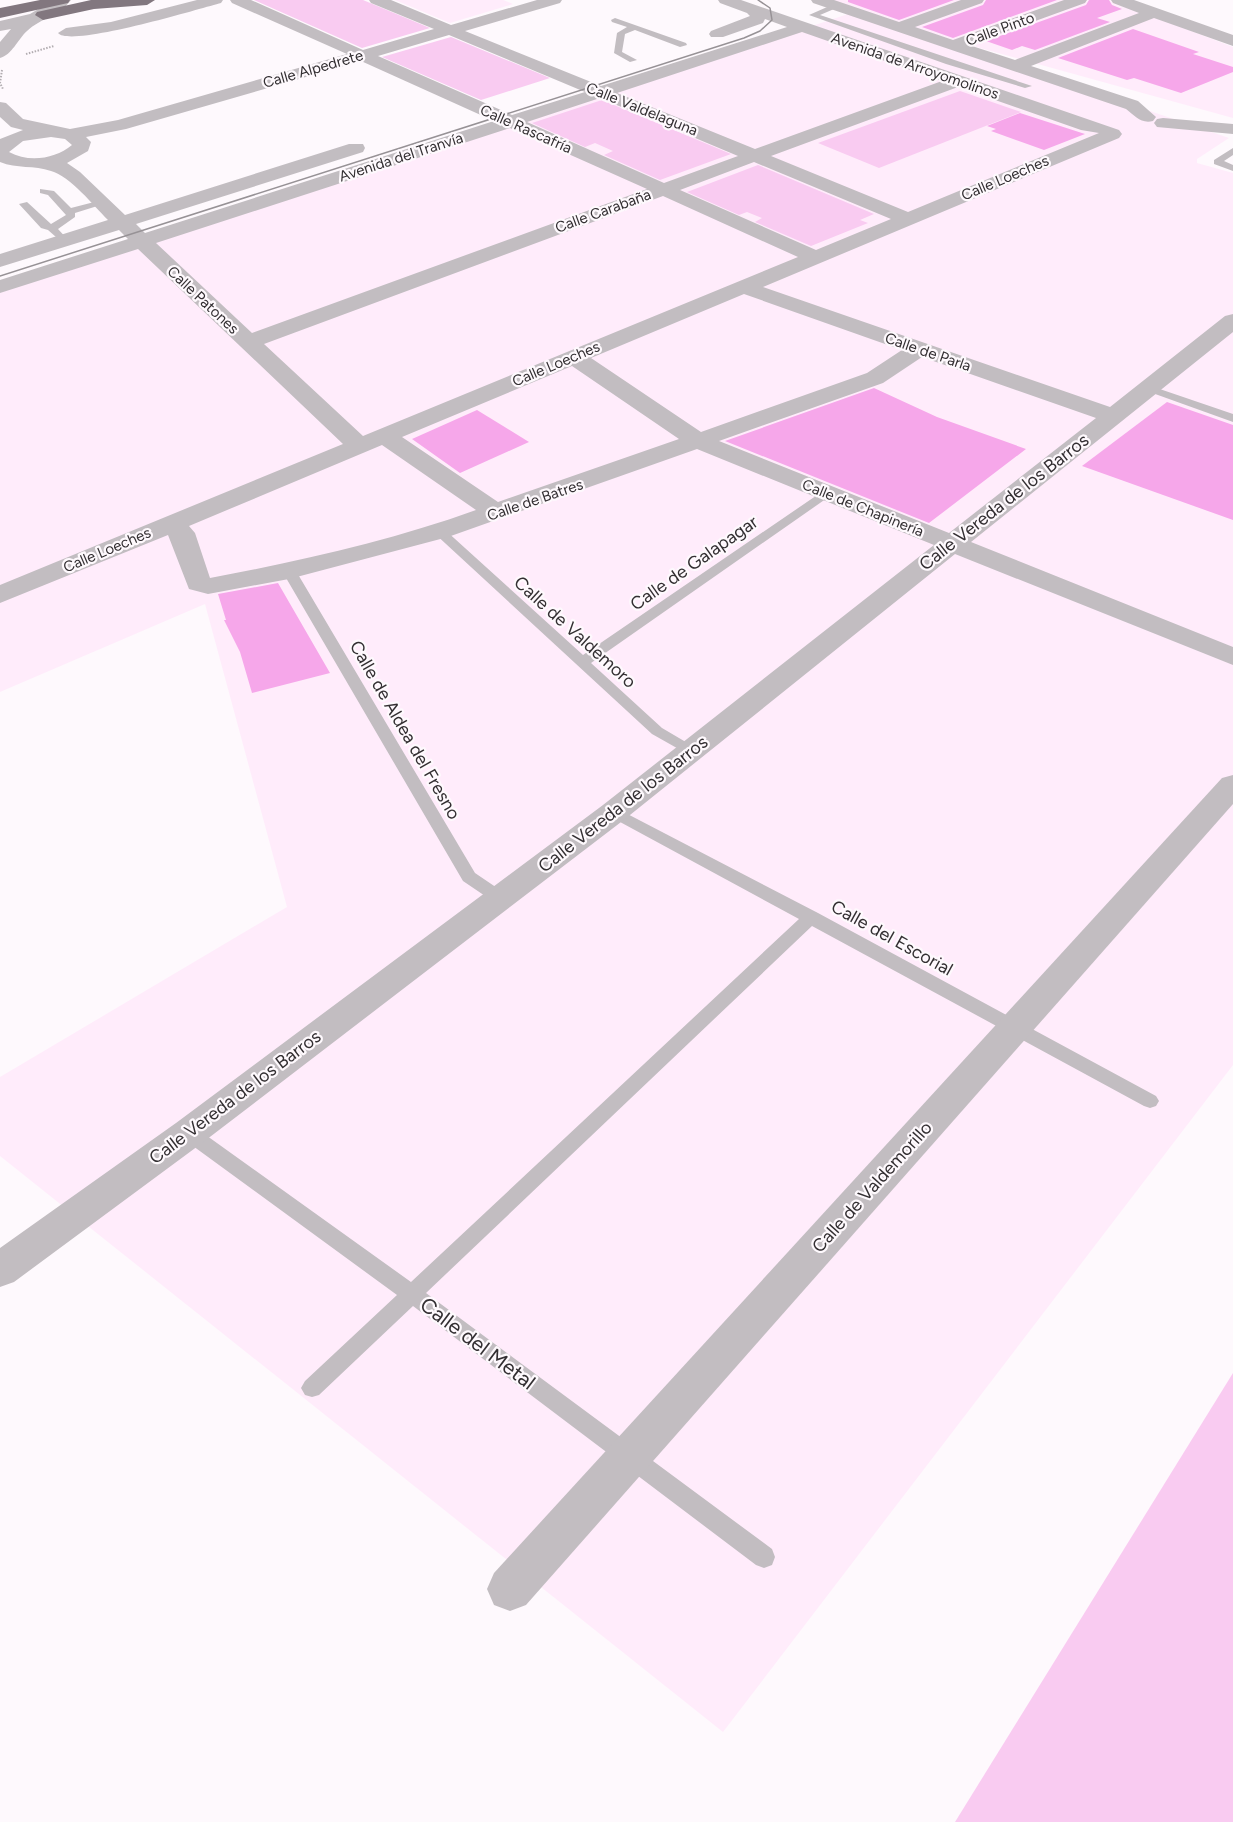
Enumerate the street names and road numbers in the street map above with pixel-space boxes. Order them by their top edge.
street label: Calle Pinto [963,8,1037,50]
street label: Avenida de Arroyomolinos [829,29,1001,103]
street label: Calle Alpedrete [261,46,365,92]
street label: Calle Valdelaguna [584,78,700,140]
street label: Calle Rascafría [477,101,575,157]
street label: Avenida del Tranvía [337,128,465,186]
street label: Calle Loeches [959,151,1051,205]
street label: Calle Carabaña [553,185,653,237]
street label: Calle Patones [164,262,242,338]
street label: Calle de Parla [883,329,973,375]
street label: Calle Loeches [510,337,602,391]
street label: Calle Vereda de los Barros [915,429,1093,575]
street label: Calle de Batres [485,475,585,525]
street label: Calle de Chapinería [800,475,926,541]
street label: Calle de Galapagar [626,511,762,615]
street label: Calle Loeches [61,523,153,577]
street label: Calle de Valdemoro [509,571,641,693]
street label: Calle de Aldea del Fresno [345,637,465,823]
street label: Calle Vereda de los Barros [534,731,712,877]
street label: Calle del Escorial [827,895,957,981]
street label: Calle Vereda de los Barros [145,1025,325,1169]
street label: Calle de Valdemorillo [807,1117,937,1257]
street label: Calle del Metal [415,1292,541,1394]

